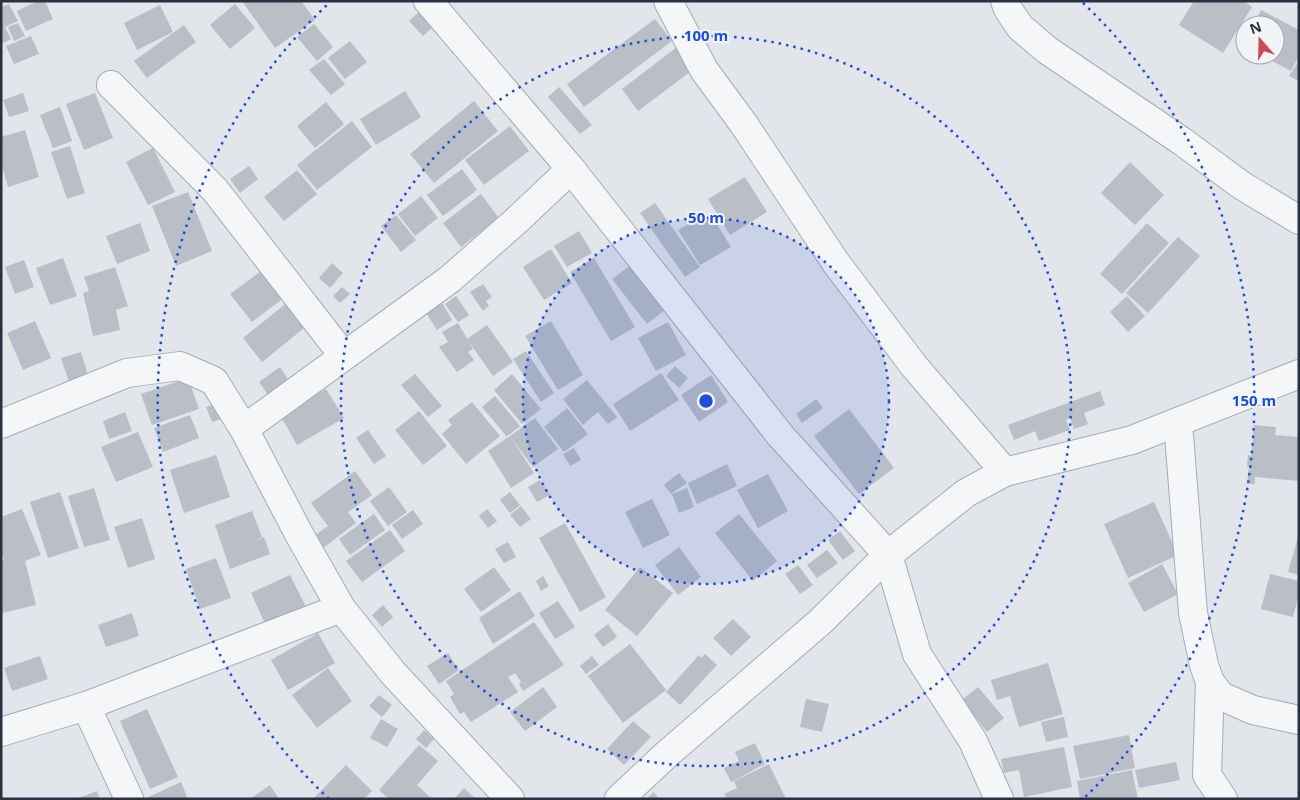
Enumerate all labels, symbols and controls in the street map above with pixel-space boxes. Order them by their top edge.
north arrow [1235,15,1285,65]
text: N [1247,16,1264,38]
text: 100 m [684,25,728,45]
text: 50 m [688,207,724,227]
text: 150 m [1232,390,1276,410]
centre of rings [697,392,715,410]

